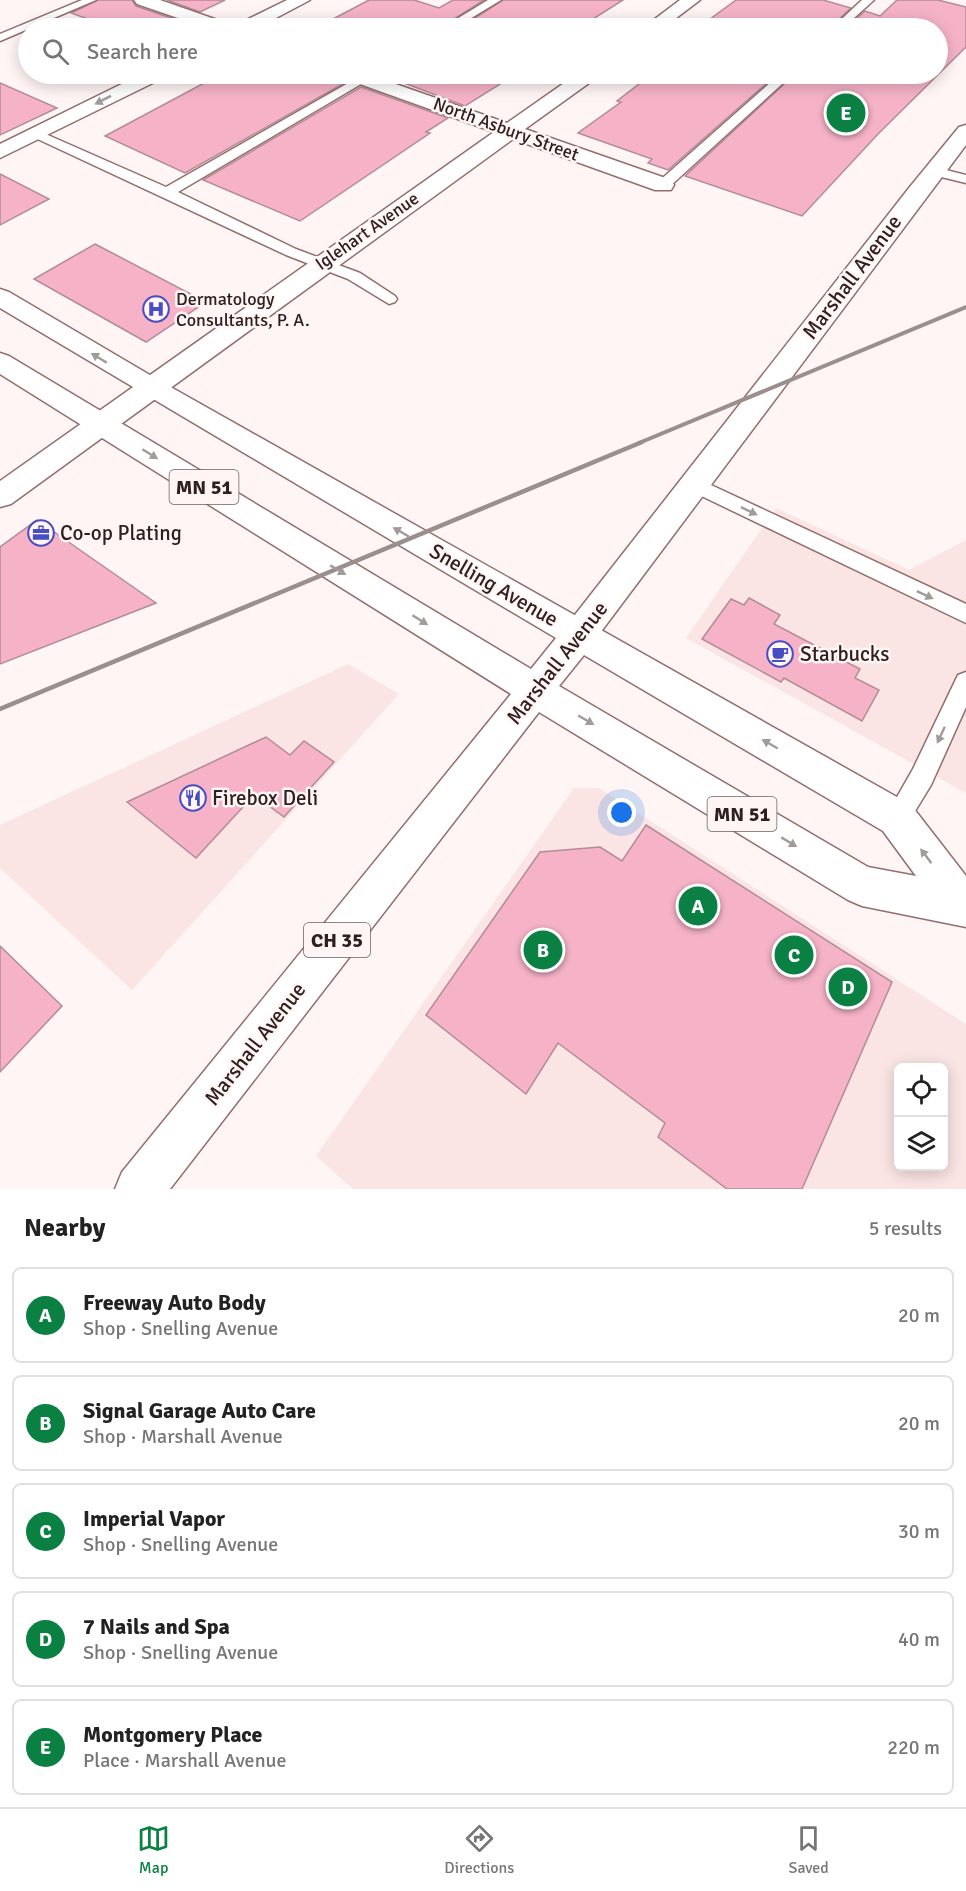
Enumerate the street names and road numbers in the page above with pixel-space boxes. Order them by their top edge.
street label: North Asbury Street [430,92,582,166]
street label: Iglehart Avenue [311,187,423,275]
street label: Marshall Avenue [797,210,907,344]
road number: MN 51 [170,470,238,504]
street label: Snelling Avenue [425,538,563,632]
street label: Marshall Avenue [501,596,613,730]
road number: MN 51 [708,797,777,831]
road number: CH 35 [304,923,370,957]
street label: Marshall Avenue [199,977,311,1111]

